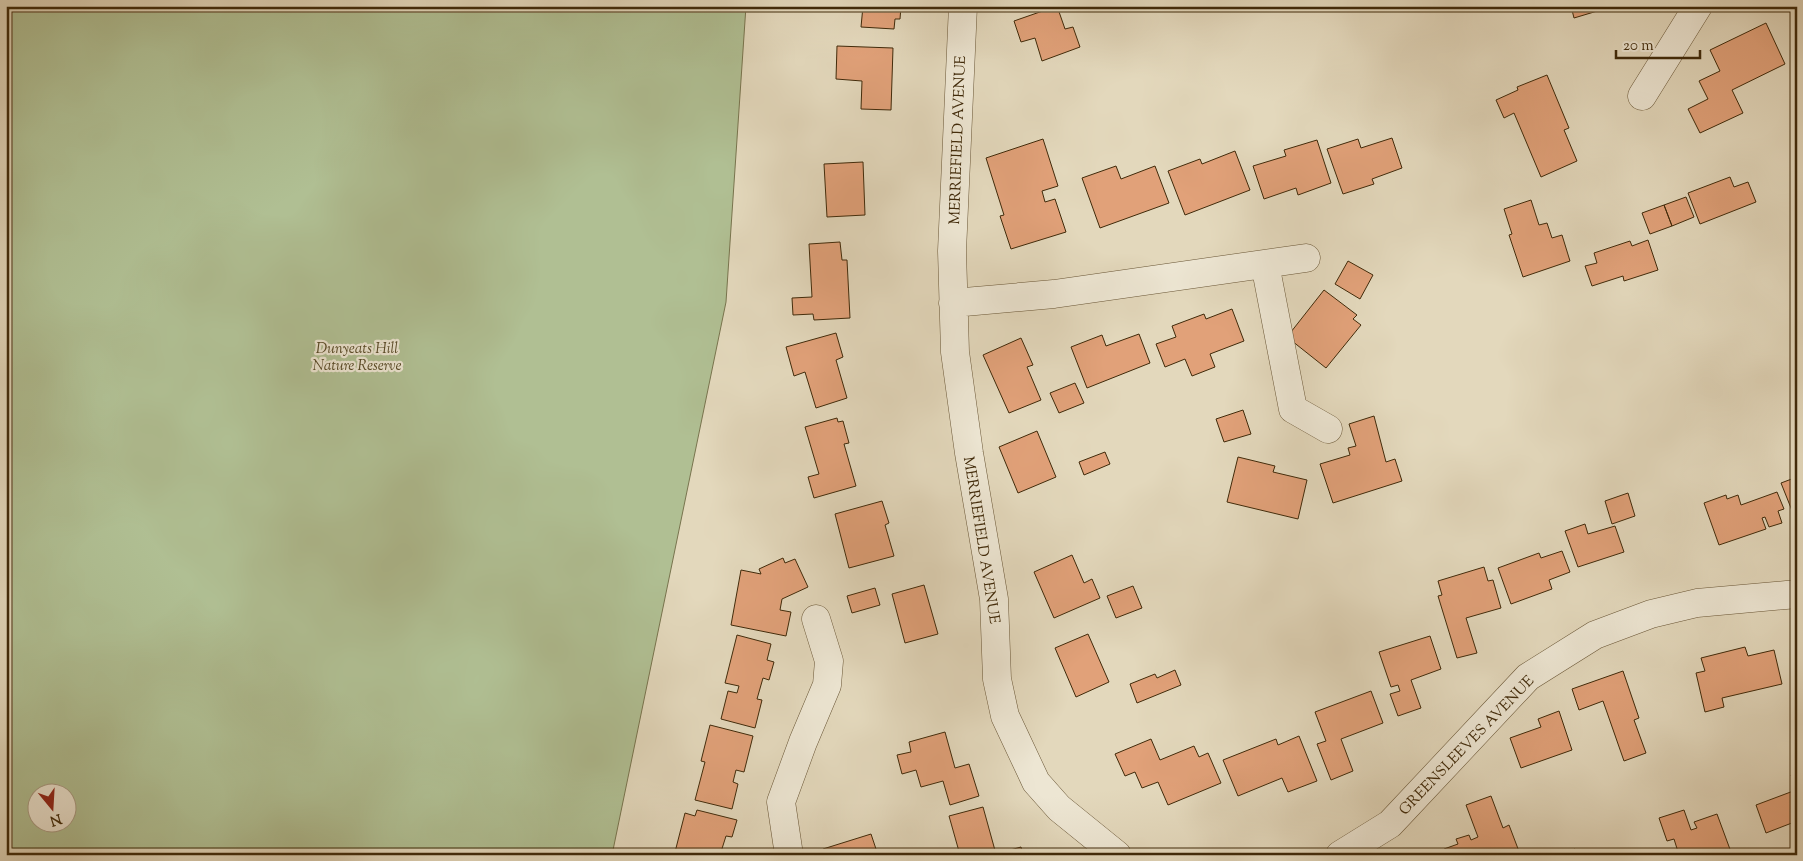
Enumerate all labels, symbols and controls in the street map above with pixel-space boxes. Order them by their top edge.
scale bar [1616,28,1699,60]
text: 20 m [1623,36,1654,57]
street label: MERRIEFIELD AVENUE [945,55,972,225]
park label: Dunyeats Hill Nature Reserve [313,339,401,377]
street label: MERRIEFIELD AVENUE [957,455,1004,625]
street label: GREENSLEEVES AVENUE [1395,671,1540,821]
north arrow [28,784,78,834]
text: N [47,807,64,830]

